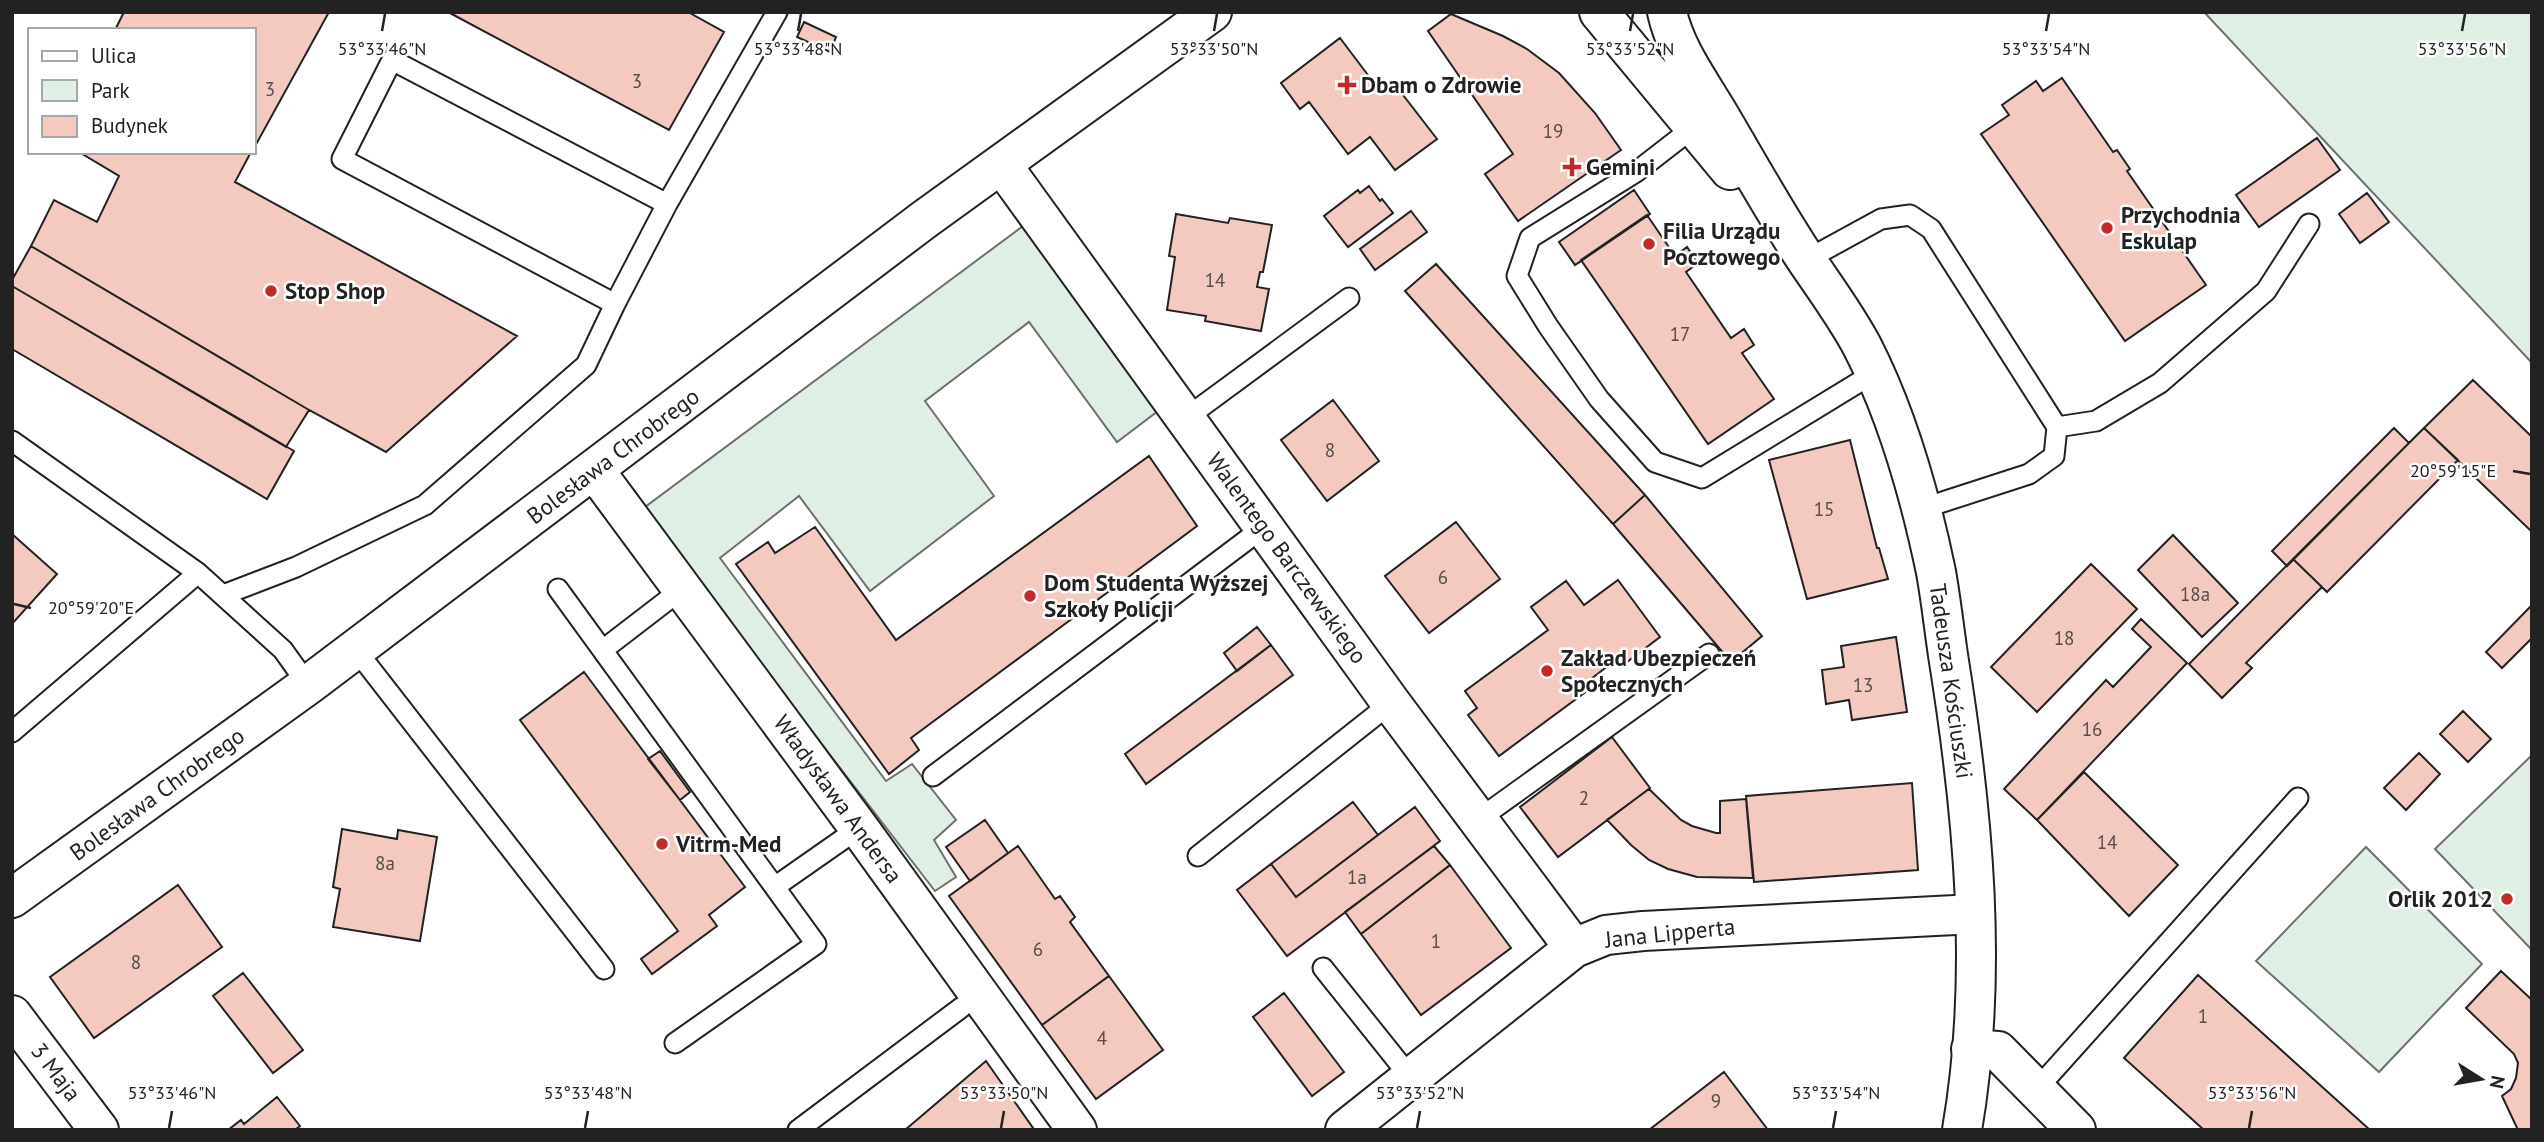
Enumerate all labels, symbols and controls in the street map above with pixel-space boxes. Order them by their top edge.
legend [28,28,256,154]
text: 53°33'46"N [338,37,426,60]
text: 53°33'48"N [754,37,842,60]
text: 53°33'50"N [1170,37,1258,60]
text: 53°33'52"N [1586,37,1674,60]
text: 53°33'54"N [2002,37,2090,60]
text: 53°33'56"N [2418,37,2506,60]
text: Ulica [91,42,136,69]
house number: 3 [632,69,642,93]
place label: Dbam o Zdrowie [1361,70,1521,99]
text: Park [91,77,130,104]
house number: 3 [265,77,275,101]
marker: Dbam o Zdrowie [1339,77,1355,93]
text: Budynek [91,112,168,139]
house number: 19 [1543,119,1563,143]
place label: Gemini [1586,152,1655,181]
marker: Gemini [1564,159,1580,175]
place label: Przychodnia Eskulap [2121,200,2240,255]
place label: Filia Urządu Pocztowego [1663,216,1780,271]
marker: Przychodnia Eskulap [2099,220,2115,236]
marker: Filia Urządu Pocztowego [1641,236,1657,252]
house number: 14 [1205,268,1225,292]
place label: Stop Shop [285,276,385,305]
marker: Stop Shop [263,283,279,299]
house number: 17 [1670,322,1690,346]
street label: Bolesława Chrobrego [521,381,705,530]
house number: 8 [1325,438,1335,462]
street label: Walentego Barczewskiego [1201,446,1374,669]
text: 20°59'15"E [2410,459,2496,482]
house number: 15 [1814,497,1834,521]
house number: 6 [1438,565,1448,589]
place label: Dom Studenta Wyższej Szkoły Policji [1044,568,1269,623]
street label: Tadeusza Kościuszki [1923,581,1980,780]
house number: 18a [2180,582,2210,606]
marker: Dom Studenta Wyższej Szkoły Policji [1022,588,1038,604]
text: 20°59'20"E [48,596,134,619]
house number: 18 [2054,626,2074,650]
place label: Zakład Ubezpieczeń Społecznych [1561,643,1756,698]
marker: Zakład Ubezpieczeń Społecznych [1539,663,1555,679]
house number: 13 [1853,673,1873,697]
street label: Władysława Andersa [768,709,909,888]
house number: 16 [2082,717,2102,741]
street label: Bolesława Chrobrego [64,721,250,867]
house number: 2 [1579,786,1589,810]
place label: Vitrm-Med [675,829,781,858]
house number: 14 [2097,830,2117,854]
marker: Vitrm-Med [654,836,670,852]
house number: 8a [375,851,395,875]
house number: 1a [1347,865,1367,889]
place label: Orlik 2012 [2388,884,2493,913]
marker: Orlik 2012 [2499,891,2515,907]
street label: Jana Lipperta [1603,911,1736,954]
house number: 1 [1431,929,1441,953]
house number: 6 [1033,937,1043,961]
house number: 8 [131,950,141,974]
house number: 1 [2198,1004,2208,1028]
house number: 4 [1097,1026,1107,1050]
street label: 3 Maja [25,1037,88,1107]
north arrow [2446,1044,2516,1114]
text: N [2485,1074,2511,1091]
text: 53°33'46"N [128,1081,216,1104]
text: 53°33'48"N [544,1081,632,1104]
text: 53°33'50"N [960,1081,1048,1104]
text: 53°33'52"N [1376,1081,1464,1104]
text: 53°33'54"N [1792,1081,1880,1104]
text: 53°33'56"N [2208,1081,2296,1104]
house number: 9 [1711,1089,1721,1113]

